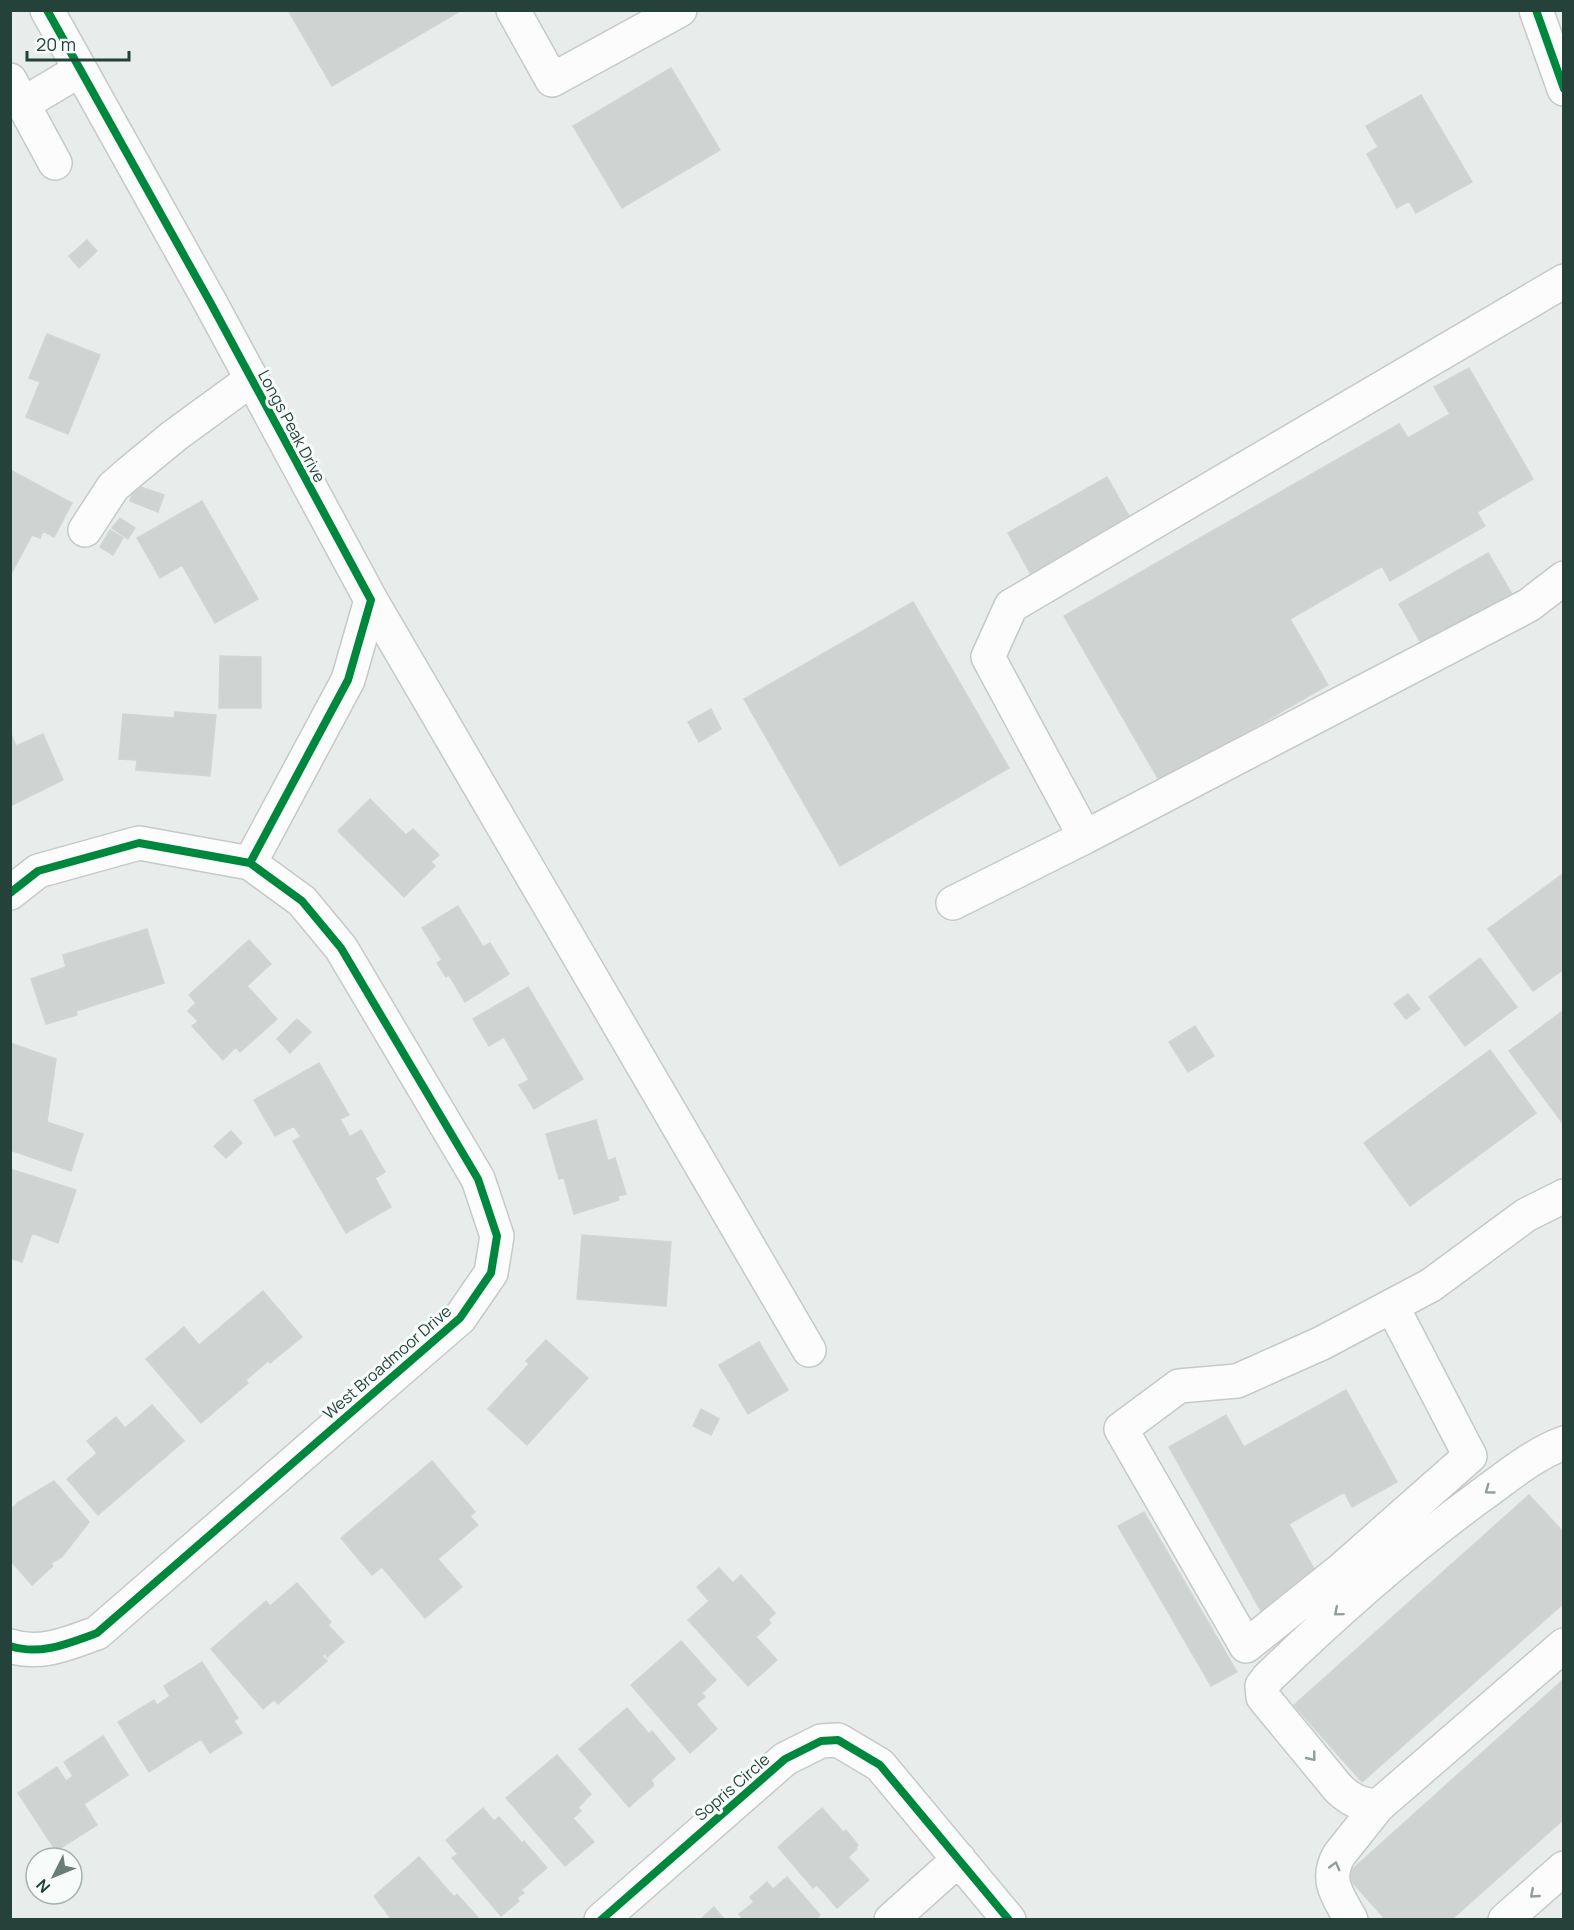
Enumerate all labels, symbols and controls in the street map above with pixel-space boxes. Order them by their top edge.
scale bar [27,24,129,62]
text: 20 m [36,32,76,56]
street label: Longs Peak Drive [253,366,331,486]
street label: West Broadmoor Drive [318,1300,456,1424]
one-way arrow [1485,1482,1496,1493]
one-way arrow [1333,1605,1344,1616]
street label: Sopris Circle [690,1748,774,1826]
one-way arrow [1305,1750,1316,1761]
north arrow [24,1846,84,1906]
one-way arrow [1328,1862,1340,1872]
text: N [31,1875,55,1898]
one-way arrow [1530,1887,1541,1898]

